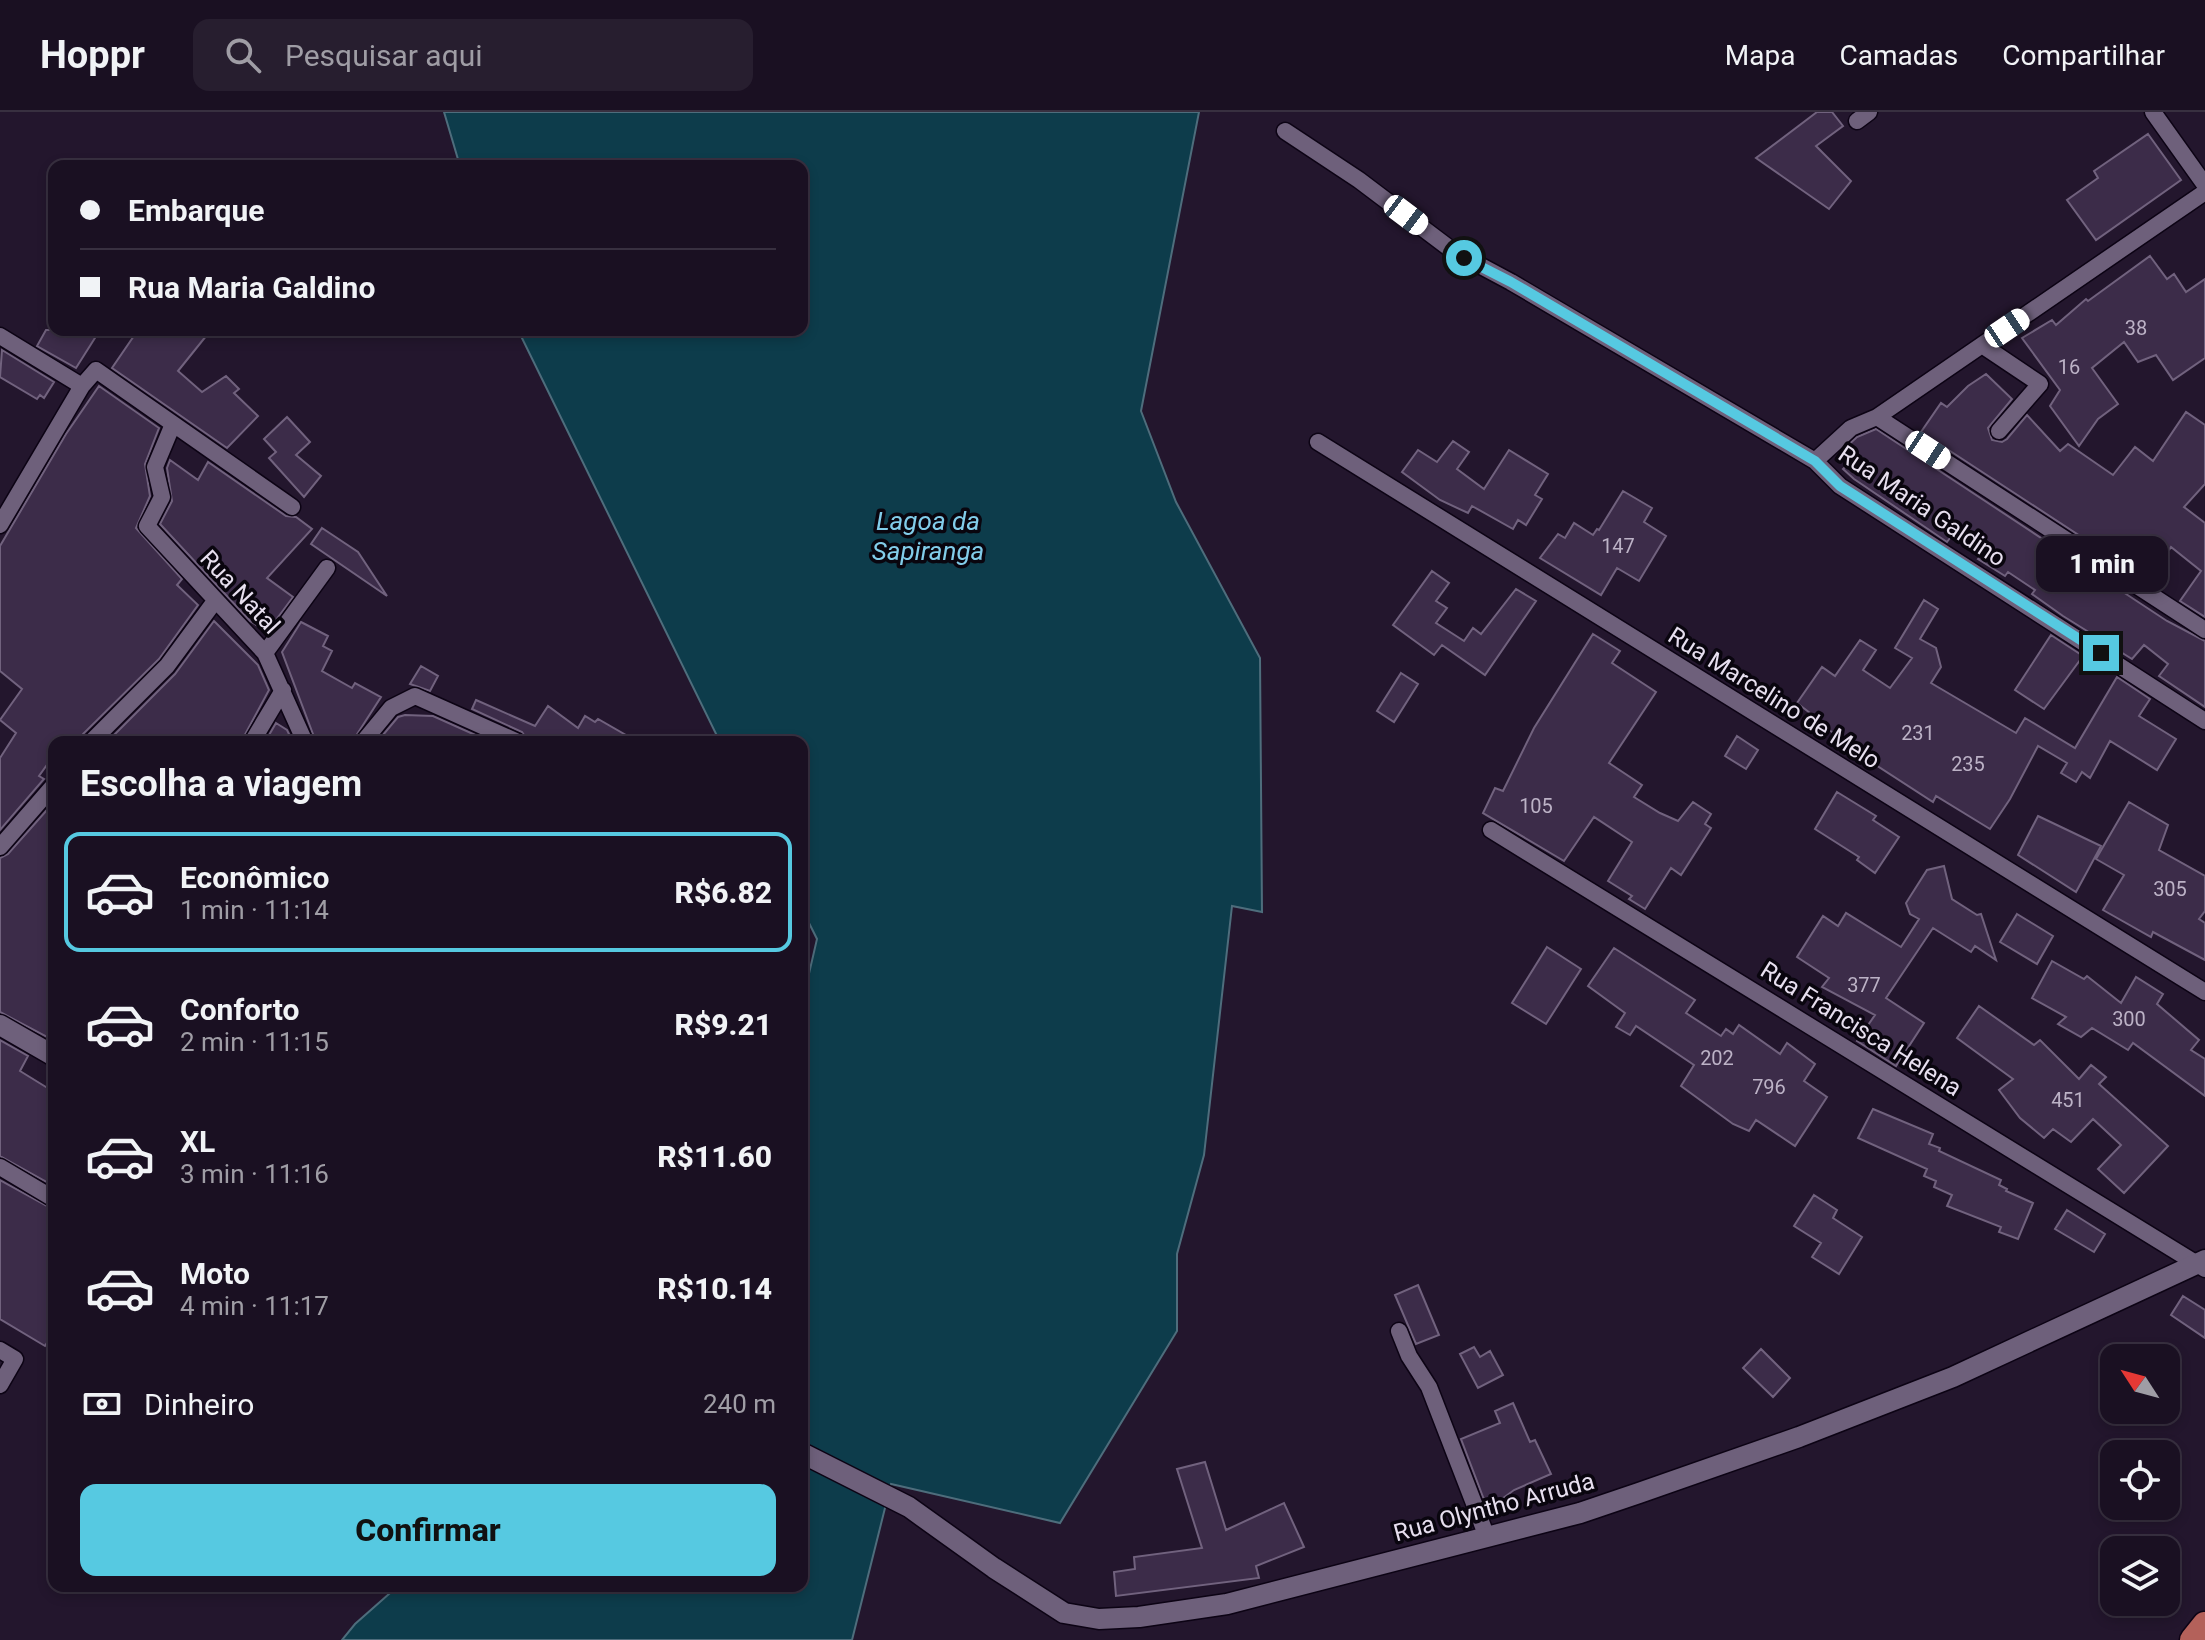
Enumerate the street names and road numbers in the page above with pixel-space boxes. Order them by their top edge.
street label: Rua Maria Galdino [1833,440,2011,572]
street label: Rua Natal [194,544,286,640]
street label: Rua Marcelino de Melo [1663,621,1885,775]
street label: Rua Francisca Helena [1756,956,1966,1102]
street label: Rua Olyntho Arruda [1391,1467,1597,1547]

